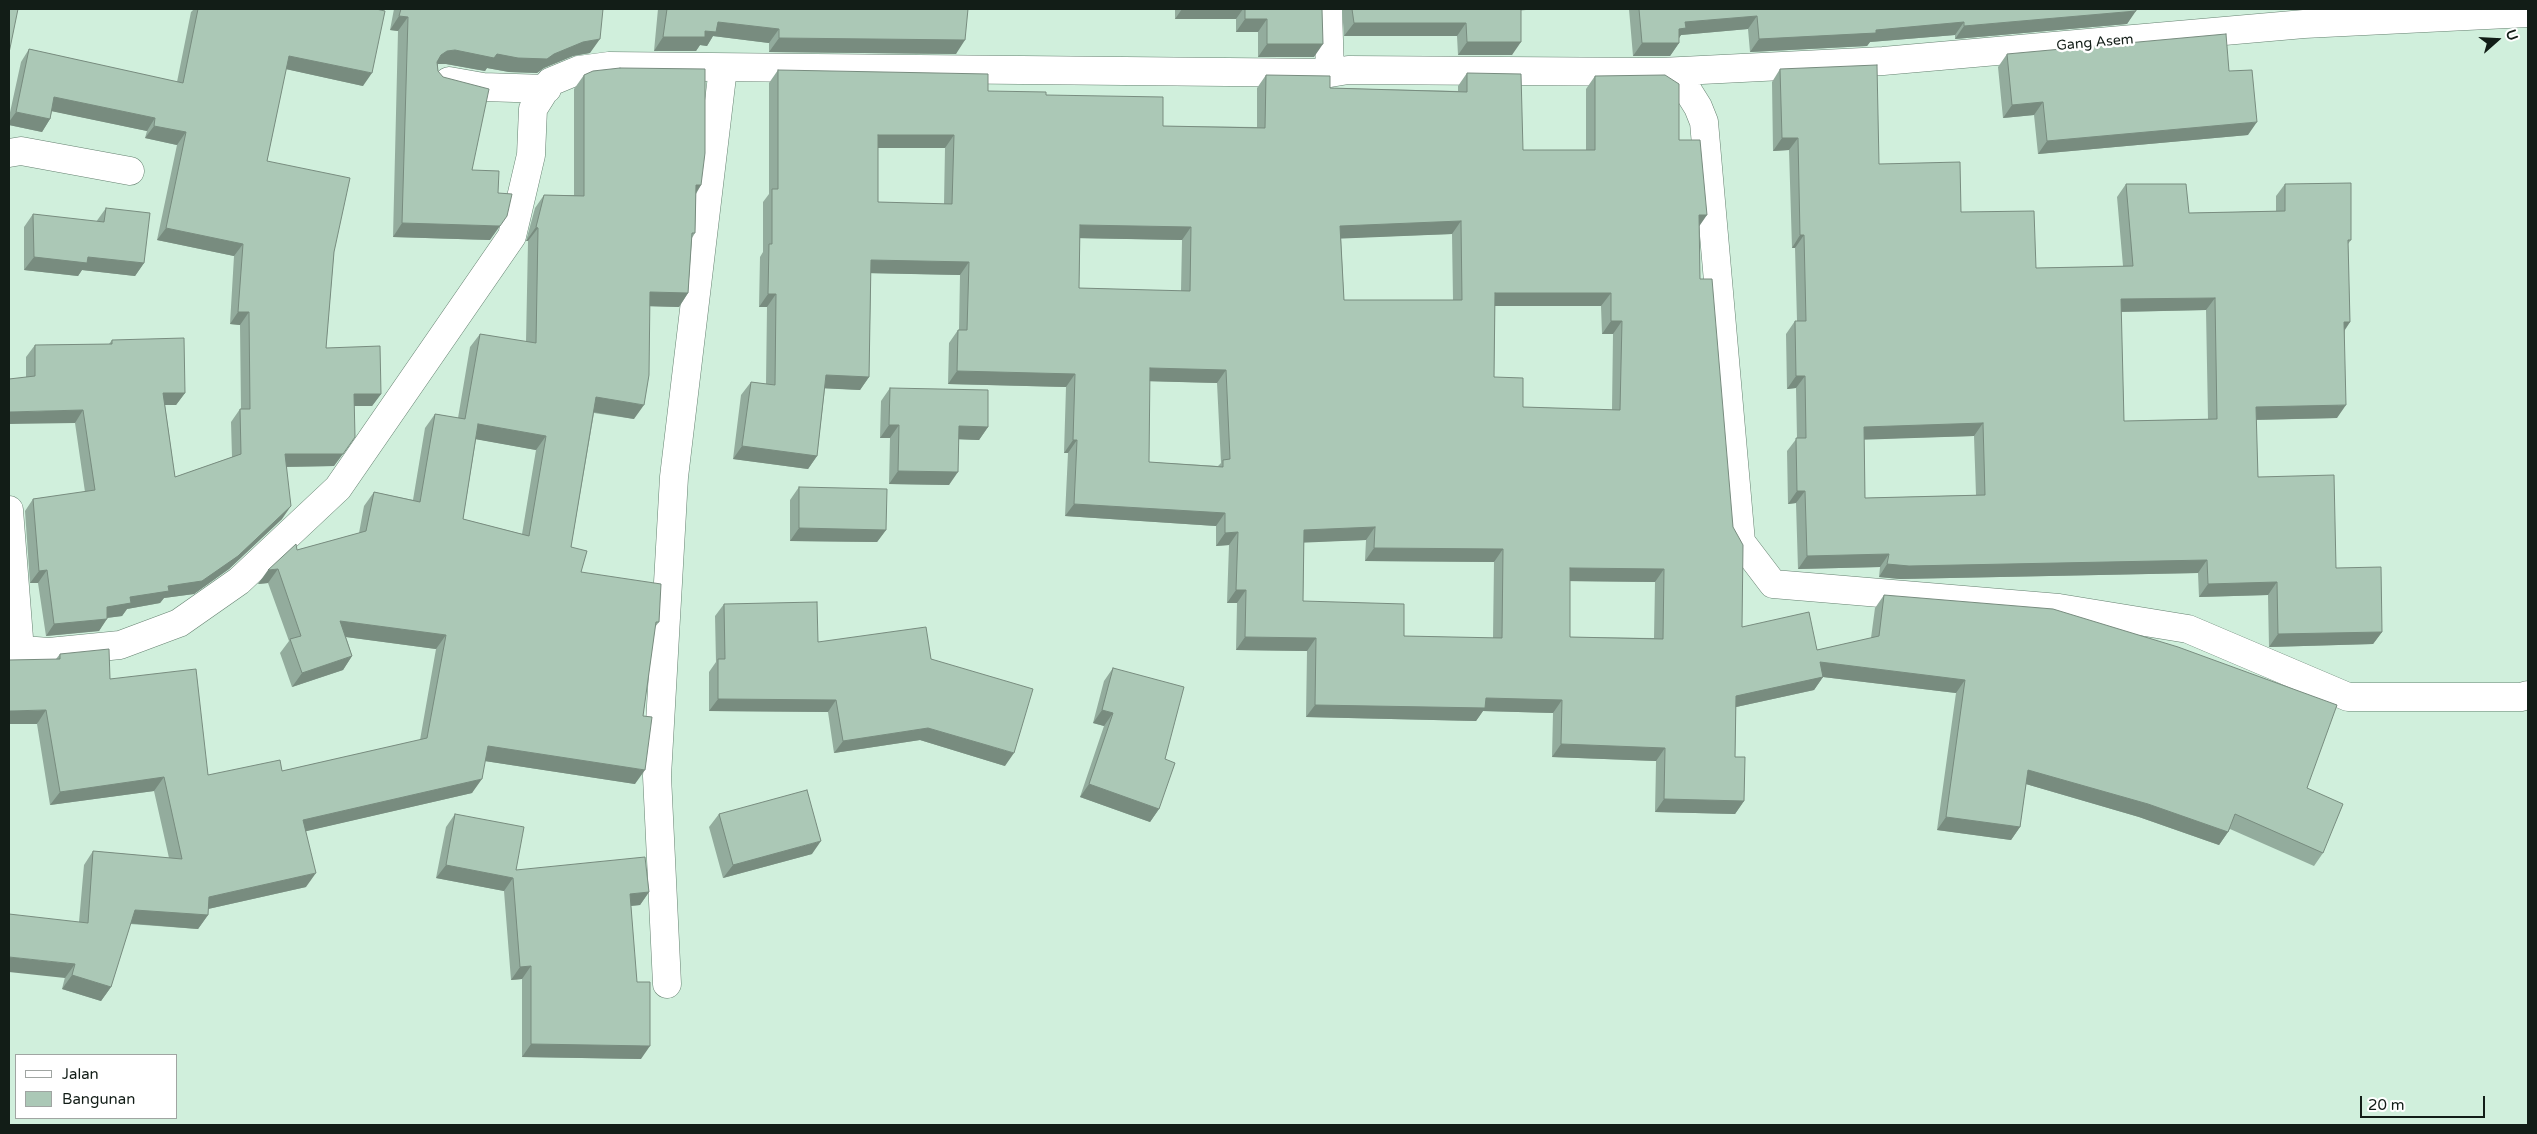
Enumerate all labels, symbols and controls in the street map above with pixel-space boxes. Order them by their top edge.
north arrow [2472,15,2522,65]
text: U [2502,27,2521,43]
street label: Gang Asem [2056,31,2134,55]
legend [15,1054,178,1119]
text: Jalan [62,1065,99,1083]
scale bar [2362,1086,2487,1118]
text: Bangunan [62,1090,135,1108]
text: 20 m [2368,1096,2405,1114]

